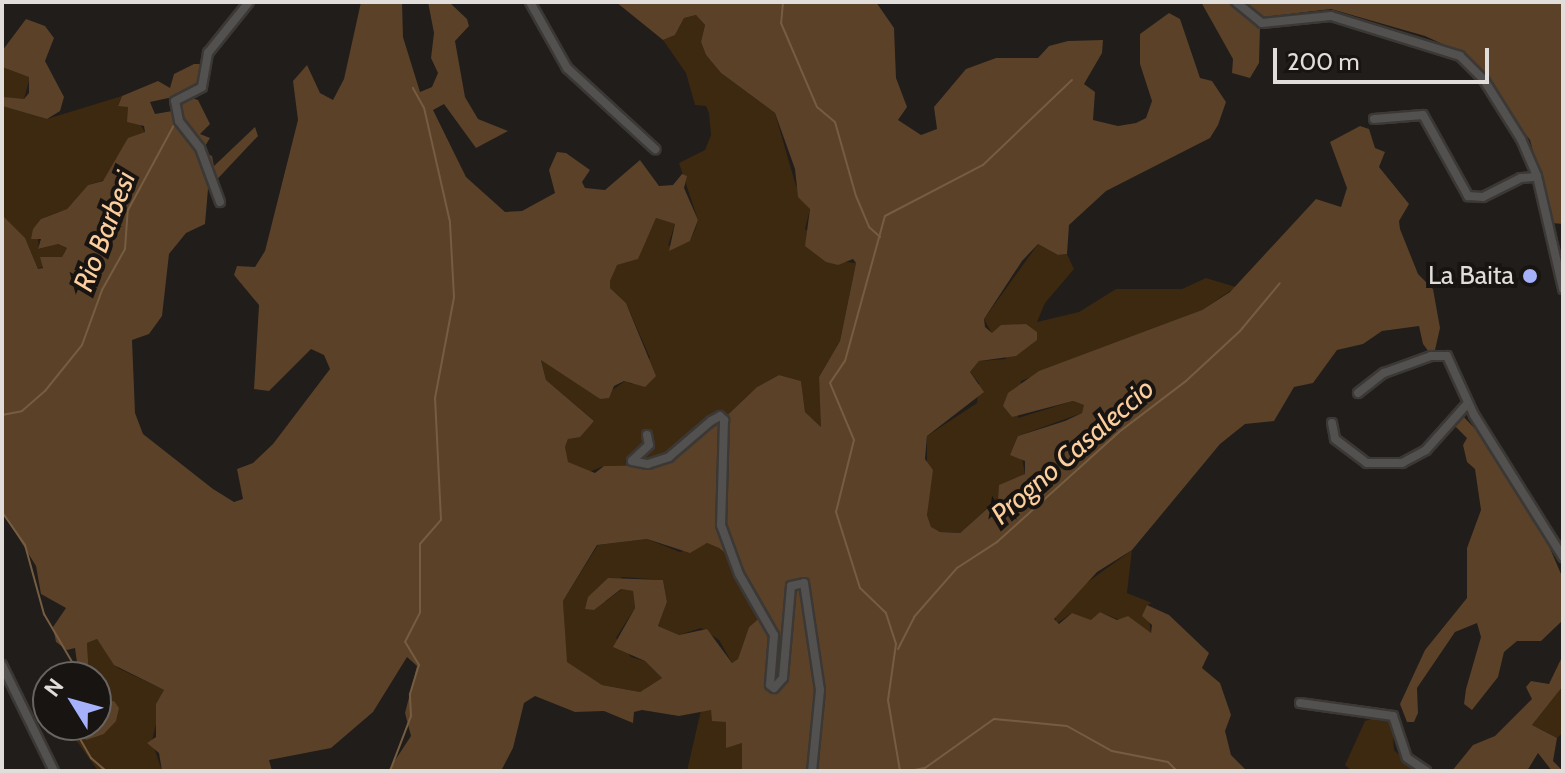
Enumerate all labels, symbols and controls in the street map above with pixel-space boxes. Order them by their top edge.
scale bar [1277,32,1493,82]
text: 200 m [1287,47,1360,76]
water label: Rio Barbesi [66,166,142,296]
place label: La Baita [1428,260,1514,292]
marker: La Baita [1521,267,1539,285]
water label: Progno Casaleccio [984,371,1160,531]
north arrow [32,661,112,741]
text: N [39,673,69,702]

